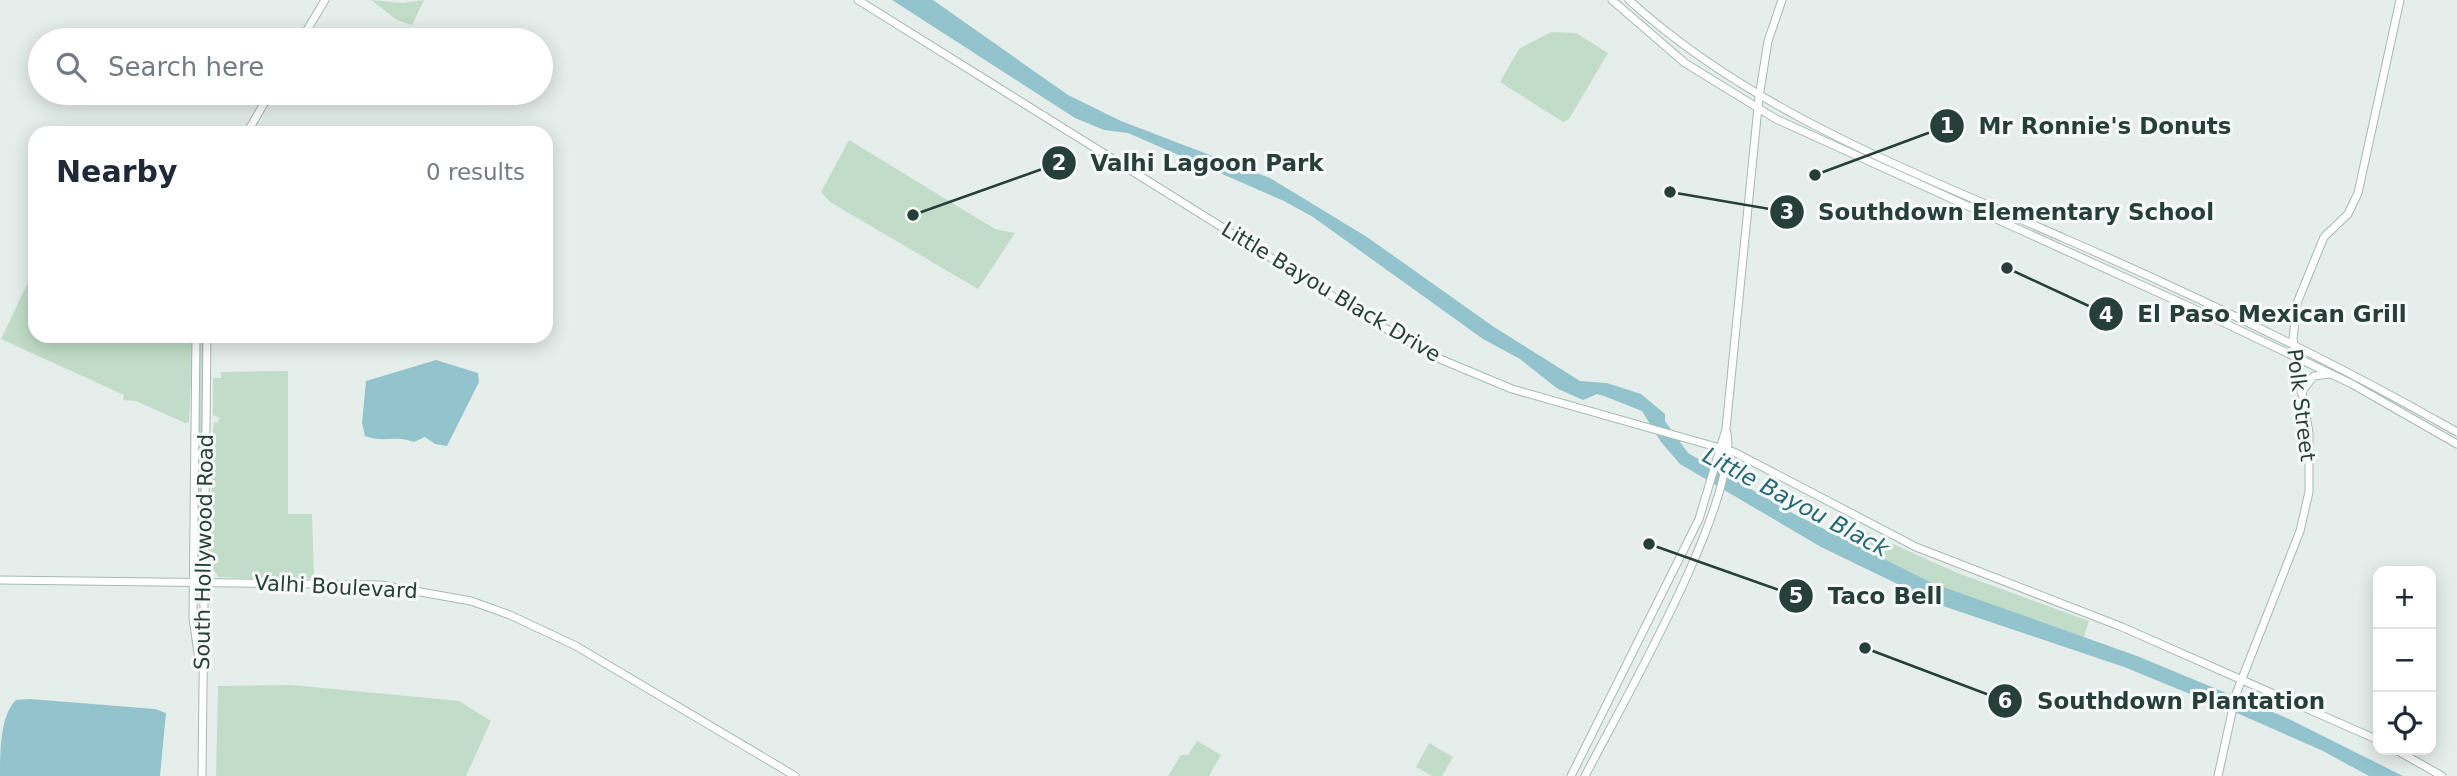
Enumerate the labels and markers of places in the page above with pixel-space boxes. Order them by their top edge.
callout: Mr Ronnie's Donuts [1929,104,2246,148]
callout: Valhi Lagoon Park [1041,141,1338,185]
callout: Southdown Elementary School [1769,190,2228,234]
callout: El Paso Mexican Grill [2089,292,2421,336]
callout: Taco Bell [1778,574,1956,618]
callout: Southdown Plantation [1988,679,2339,723]

